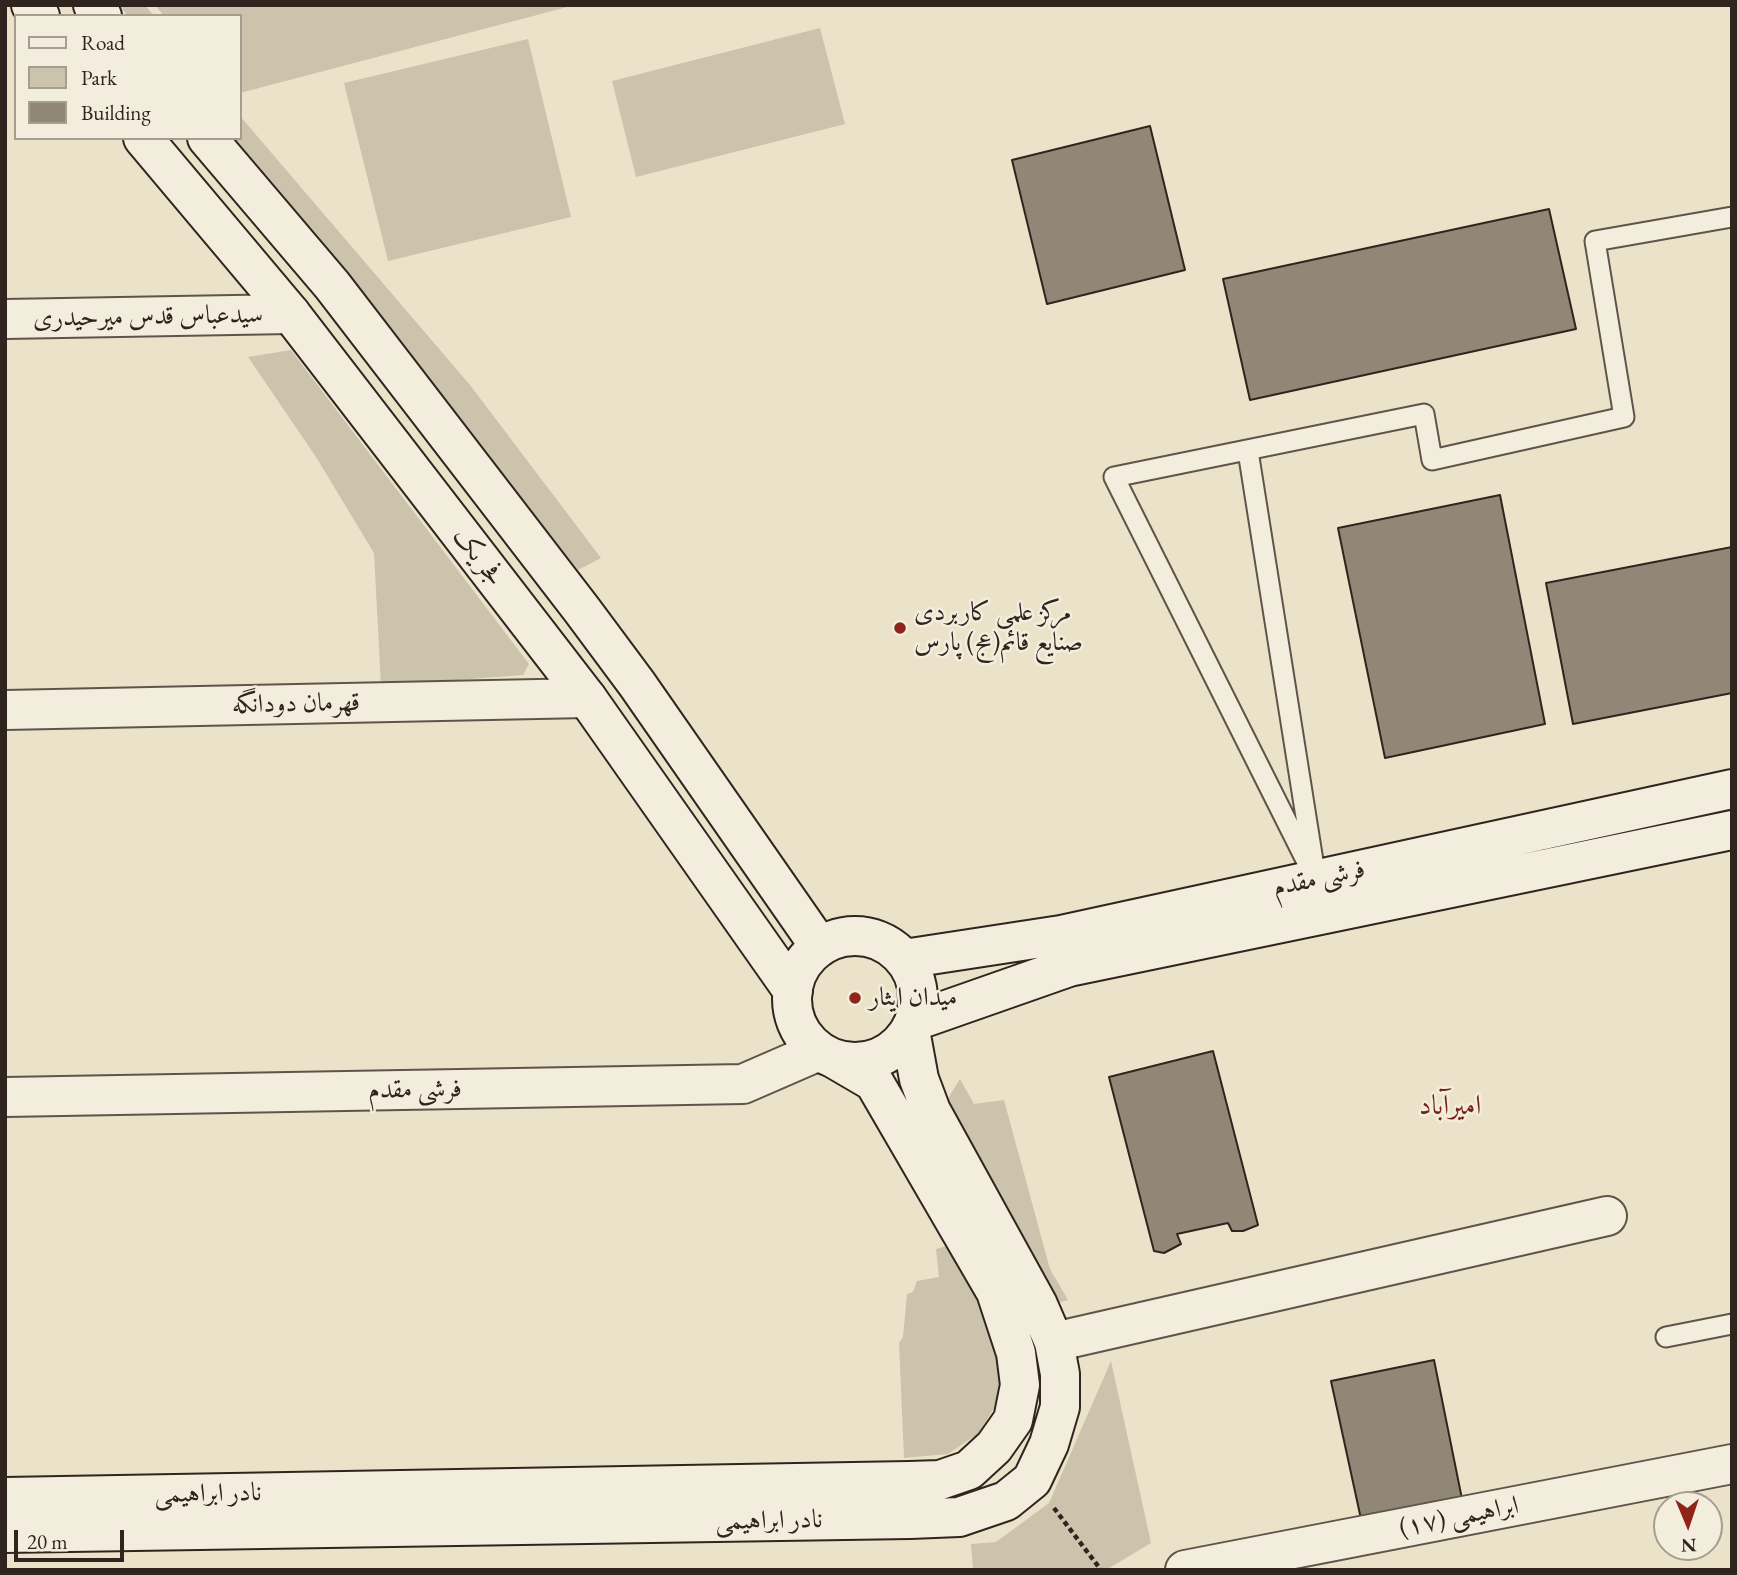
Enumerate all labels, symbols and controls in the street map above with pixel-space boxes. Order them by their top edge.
legend [14,14,242,140]
text: Road [81,29,125,56]
text: Park [81,64,117,91]
text: Building [81,99,151,126]
street label: سیدعباس قدس میرحیدری [33,299,263,335]
street label: فجر یک [446,522,510,592]
place label: مرکز علمی کاربردی صنایع قائم(عج) پارس [914,597,1083,658]
marker: مرکز علمی کاربردی صنایع قائم(عج) پارس [892,620,908,636]
street label: قهرمان دودانگه [232,687,360,721]
street label: فرشی مقدم [1270,854,1368,904]
place label: میدان ایثار [869,982,957,1014]
marker: میدان ایثار [847,990,863,1006]
street label: فرشی مقدم [368,1074,462,1106]
district label: امیرآباد [1419,1089,1481,1123]
street label: نادر ابراهیمی [154,1477,262,1511]
street label: ابراهیمی (۱۷) [1397,1490,1521,1544]
north arrow [1653,1491,1723,1561]
street label: نادر ابراهیمی [715,1504,823,1538]
scale bar [18,1516,128,1560]
text: 20 m [27,1528,68,1555]
text: N [1681,1533,1697,1558]

